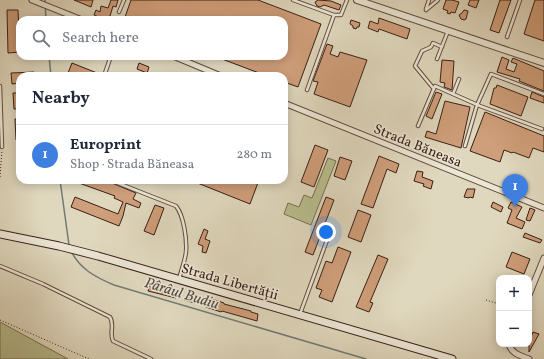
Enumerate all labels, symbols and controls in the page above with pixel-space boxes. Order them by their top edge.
search box [16,16,288,60]
icon: search [30,27,52,49]
text: Search here [62,28,139,49]
text: Nearby [32,87,90,110]
street label: Strada Băneasa [370,120,464,173]
text: Europrint [70,135,141,156]
text: 1 [42,146,48,164]
text: 280 m [236,146,272,164]
text: Shop · Strada Băneasa [70,156,194,174]
pin: 1 [502,174,528,207]
your location [316,222,336,242]
street label: Strada Libertății [179,259,280,305]
water label: Pârâul Budiu [142,273,222,316]
map controls [496,275,532,347]
button: + [496,275,532,311]
button: − [496,311,532,347]

